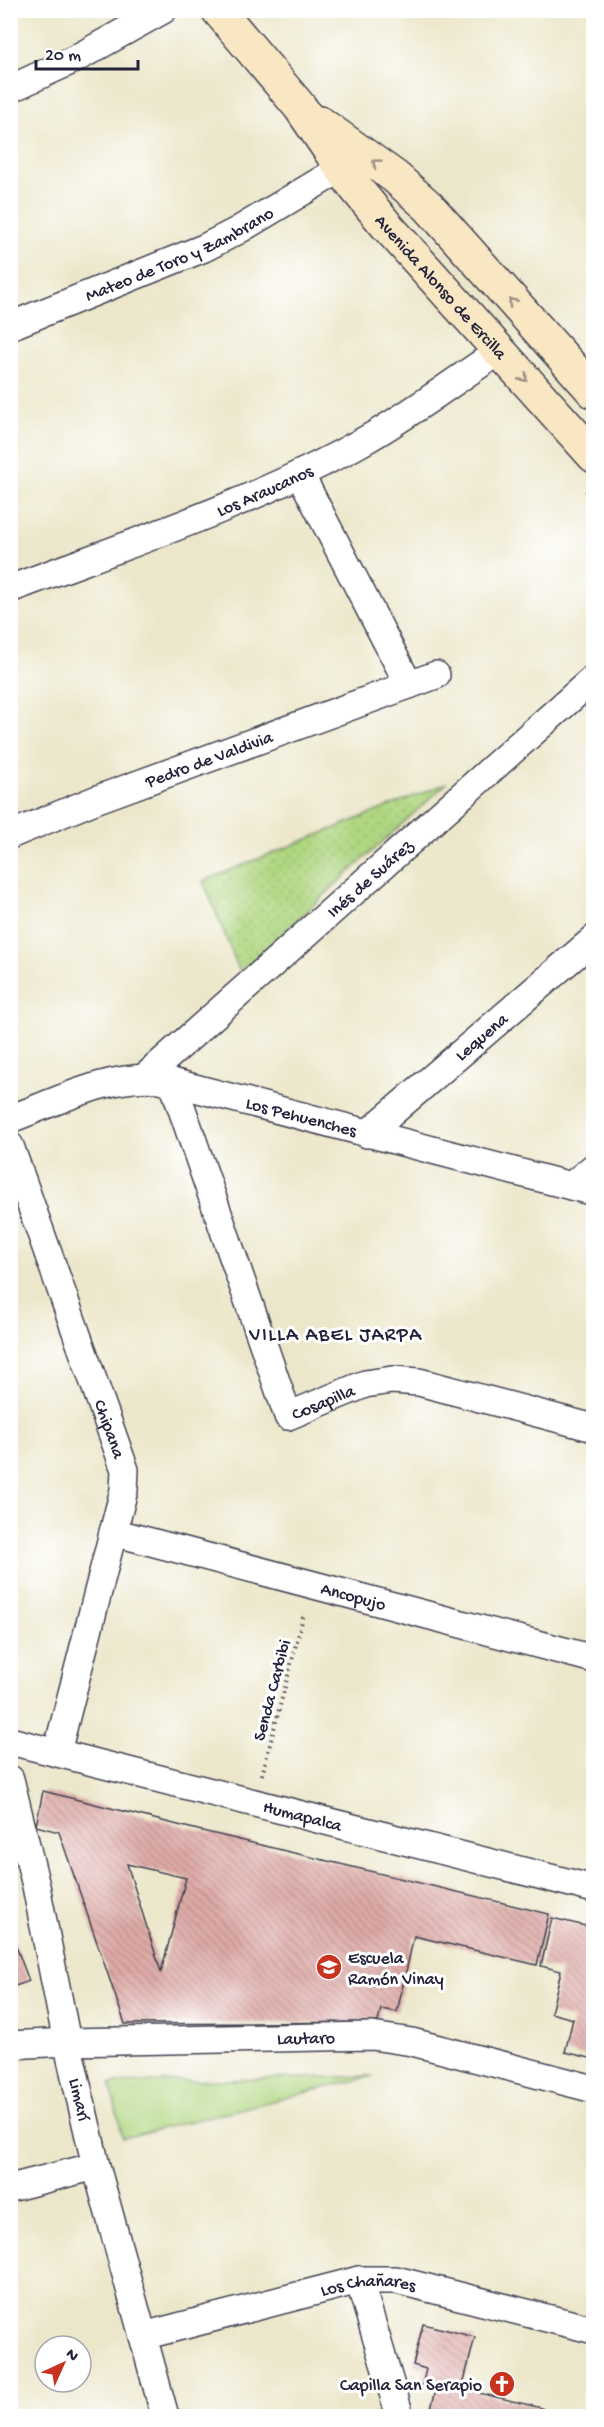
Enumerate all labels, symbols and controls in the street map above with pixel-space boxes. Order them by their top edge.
scale bar [36,33,138,71]
text: 20 m [45,46,81,67]
one-way arrow [372,159,383,170]
street label: Mateo de Toro y Zambrano [83,204,278,308]
street label: Avenida Alonso de Ercilla [369,211,511,366]
one-way arrow [508,298,519,309]
one-way arrow [517,372,528,382]
street label: Los Araucanos [214,461,318,523]
street label: Pedro de Valdivia [142,727,277,794]
street label: Inés de Suárez [324,835,419,923]
street label: Lequena [452,1009,514,1067]
street label: Los Pehuenches [243,1094,360,1143]
district label: VILLA ABEL JARPA [248,1325,423,1348]
street label: Cosapilla [289,1381,359,1426]
street label: Chipana [88,1397,128,1463]
street label: Ancopujo [318,1579,388,1617]
street label: Senda Carbibi [250,1638,297,1744]
street label: Humapalca [261,1798,345,1838]
place label: Escuela Ramón Vinay [348,1949,444,1991]
school or university icon: Escuela Ramón Vinay [314,1952,344,1982]
street label: Lautaro [277,2029,335,2051]
street label: Limarí [63,2076,93,2125]
street label: Los Chañares [319,2272,419,2303]
north arrow [33,2334,93,2394]
text: N [61,2345,82,2367]
church icon: Capilla San Serapio [487,2369,517,2399]
place label: Capilla San Serapio [340,2376,482,2397]

